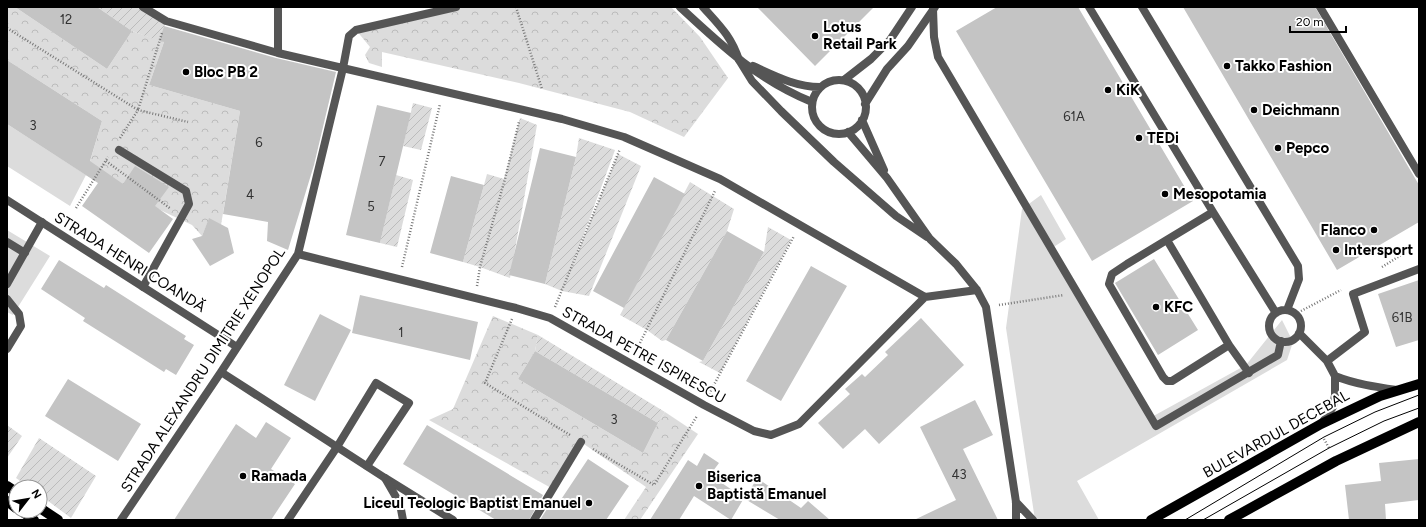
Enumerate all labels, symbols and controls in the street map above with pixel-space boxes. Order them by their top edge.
scale bar [1290,8,1346,34]
house number: 12 [60,12,72,27]
text: 20 m [1296,15,1324,29]
place label: Lotus Retail Park [823,18,897,53]
marker: Lotus Retail Park [810,31,820,41]
place label: Takko Fashion [1235,57,1332,75]
marker: Takko Fashion [1222,61,1232,71]
place label: Bloc PB 2 [194,63,258,81]
marker: Bloc PB 2 [181,67,191,77]
place label: KiK [1116,81,1140,99]
marker: KiK [1103,85,1113,95]
place label: Deichmann [1262,101,1340,119]
marker: Deichmann [1249,105,1259,115]
house number: 61A [1063,109,1085,124]
house number: 3 [29,118,37,133]
place label: TEDi [1147,129,1179,147]
marker: TEDi [1134,133,1144,143]
house number: 6 [255,135,263,150]
place label: Pepco [1286,139,1329,157]
marker: Pepco [1273,143,1283,153]
house number: 7 [379,154,386,169]
place label: Mesopotamia [1173,185,1267,203]
house number: 4 [246,187,254,202]
marker: Mesopotamia [1160,189,1170,199]
house number: 5 [367,199,375,214]
street label: STRADA HENRI COANDĂ [51,208,209,316]
place label: Flanco [1321,221,1366,239]
marker: Flanco [1369,225,1379,235]
place label: Intersport [1344,241,1413,259]
street label: STRADA ALEXANDRU DIMITRIE XENOPOL [117,244,289,496]
marker: Intersport [1331,245,1341,255]
place label: KFC [1164,298,1193,316]
marker: KFC [1151,302,1161,312]
street label: STRADA PETRE ISPIRESCU [559,303,729,407]
house number: 61B [1392,310,1412,325]
house number: 1 [398,325,404,340]
street label: BULEVARDUL DECEBAL [1200,386,1352,482]
house number: 3 [610,412,618,427]
place label: Ramada [251,467,307,485]
house number: 43 [951,467,967,482]
place label: Biserica Baptistă Emanuel [707,468,826,503]
marker: Ramada [238,471,248,481]
north arrow [8,479,48,519]
marker: Biserica Baptistă Emanuel [694,481,704,491]
text: N [28,487,44,501]
place label: Liceul Teologic Baptist Emanuel [363,494,581,512]
marker: Liceul Teologic Baptist Emanuel [584,498,594,508]

